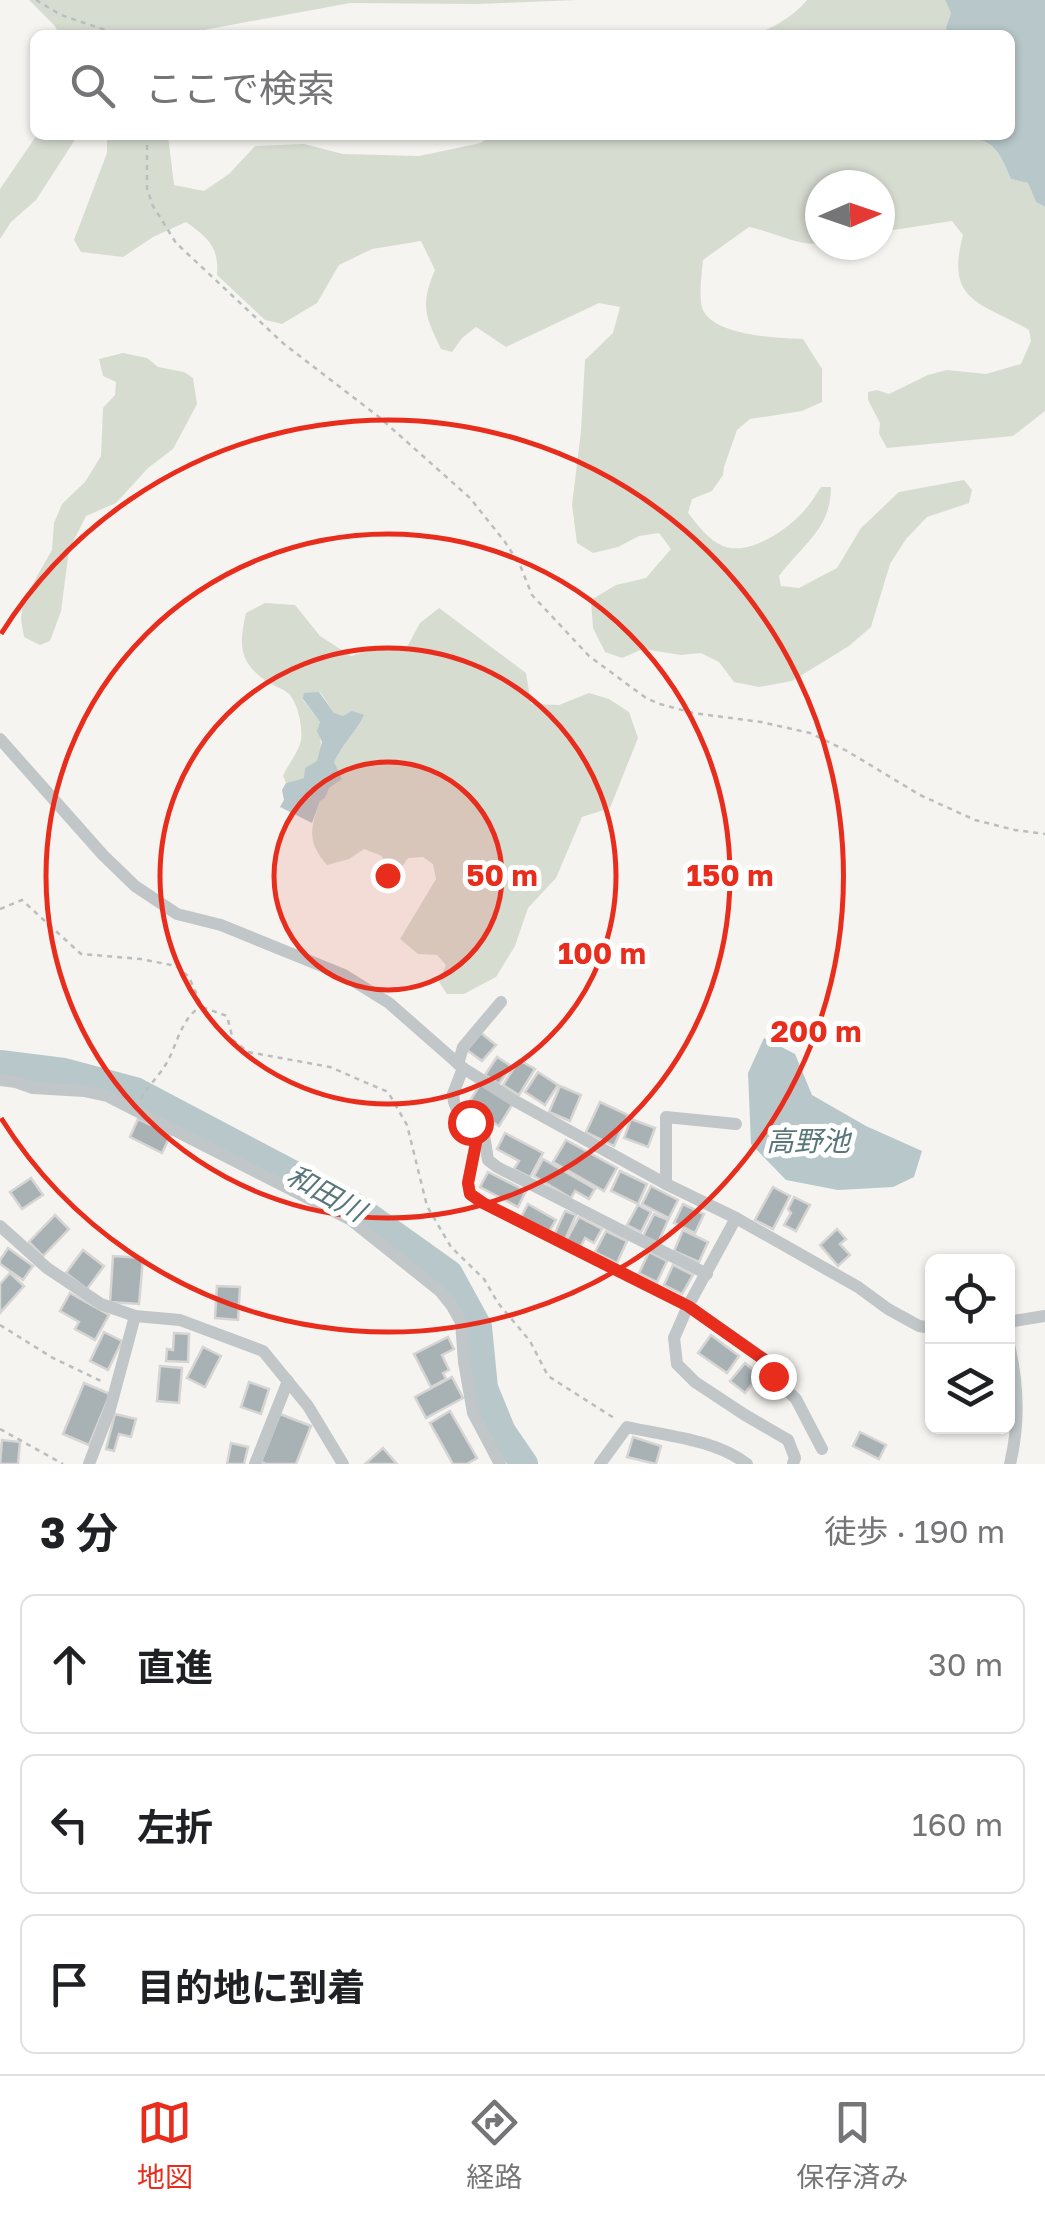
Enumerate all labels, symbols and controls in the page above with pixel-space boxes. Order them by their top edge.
search box [30,30,1015,140]
icon: search [65,58,120,113]
text: ここで検索 [145,65,335,110]
north arrow [805,170,895,260]
text: 50 m [466,857,538,893]
text: 150 m [687,857,774,893]
centre of rings [370,858,406,894]
text: 100 m [558,935,646,971]
text: 200 m [770,1013,862,1049]
route start [448,1100,494,1146]
water label: 高野池 [766,1124,853,1157]
water label: 和田川 [282,1158,374,1229]
map controls [925,1254,1015,1434]
button: locate [925,1254,1015,1344]
button: layers [925,1344,1015,1434]
route end [751,1354,797,1400]
text: 3 分 [40,1507,118,1557]
text: 徒歩 · 190 m [824,1512,1005,1550]
icon: ahead [42,1637,97,1692]
text: 直進 [137,1644,213,1689]
text: 30 m [928,1645,1003,1683]
icon: left [42,1797,97,1852]
text: 左折 [137,1804,213,1849]
text: 160 m [912,1805,1003,1843]
icon: arrive [42,1957,97,2012]
text: 目的地に到着 [137,1964,365,2009]
tab: 地図 [137,2095,193,2195]
tab: 経路 [466,2095,522,2195]
tab: 保存済み [796,2095,908,2195]

